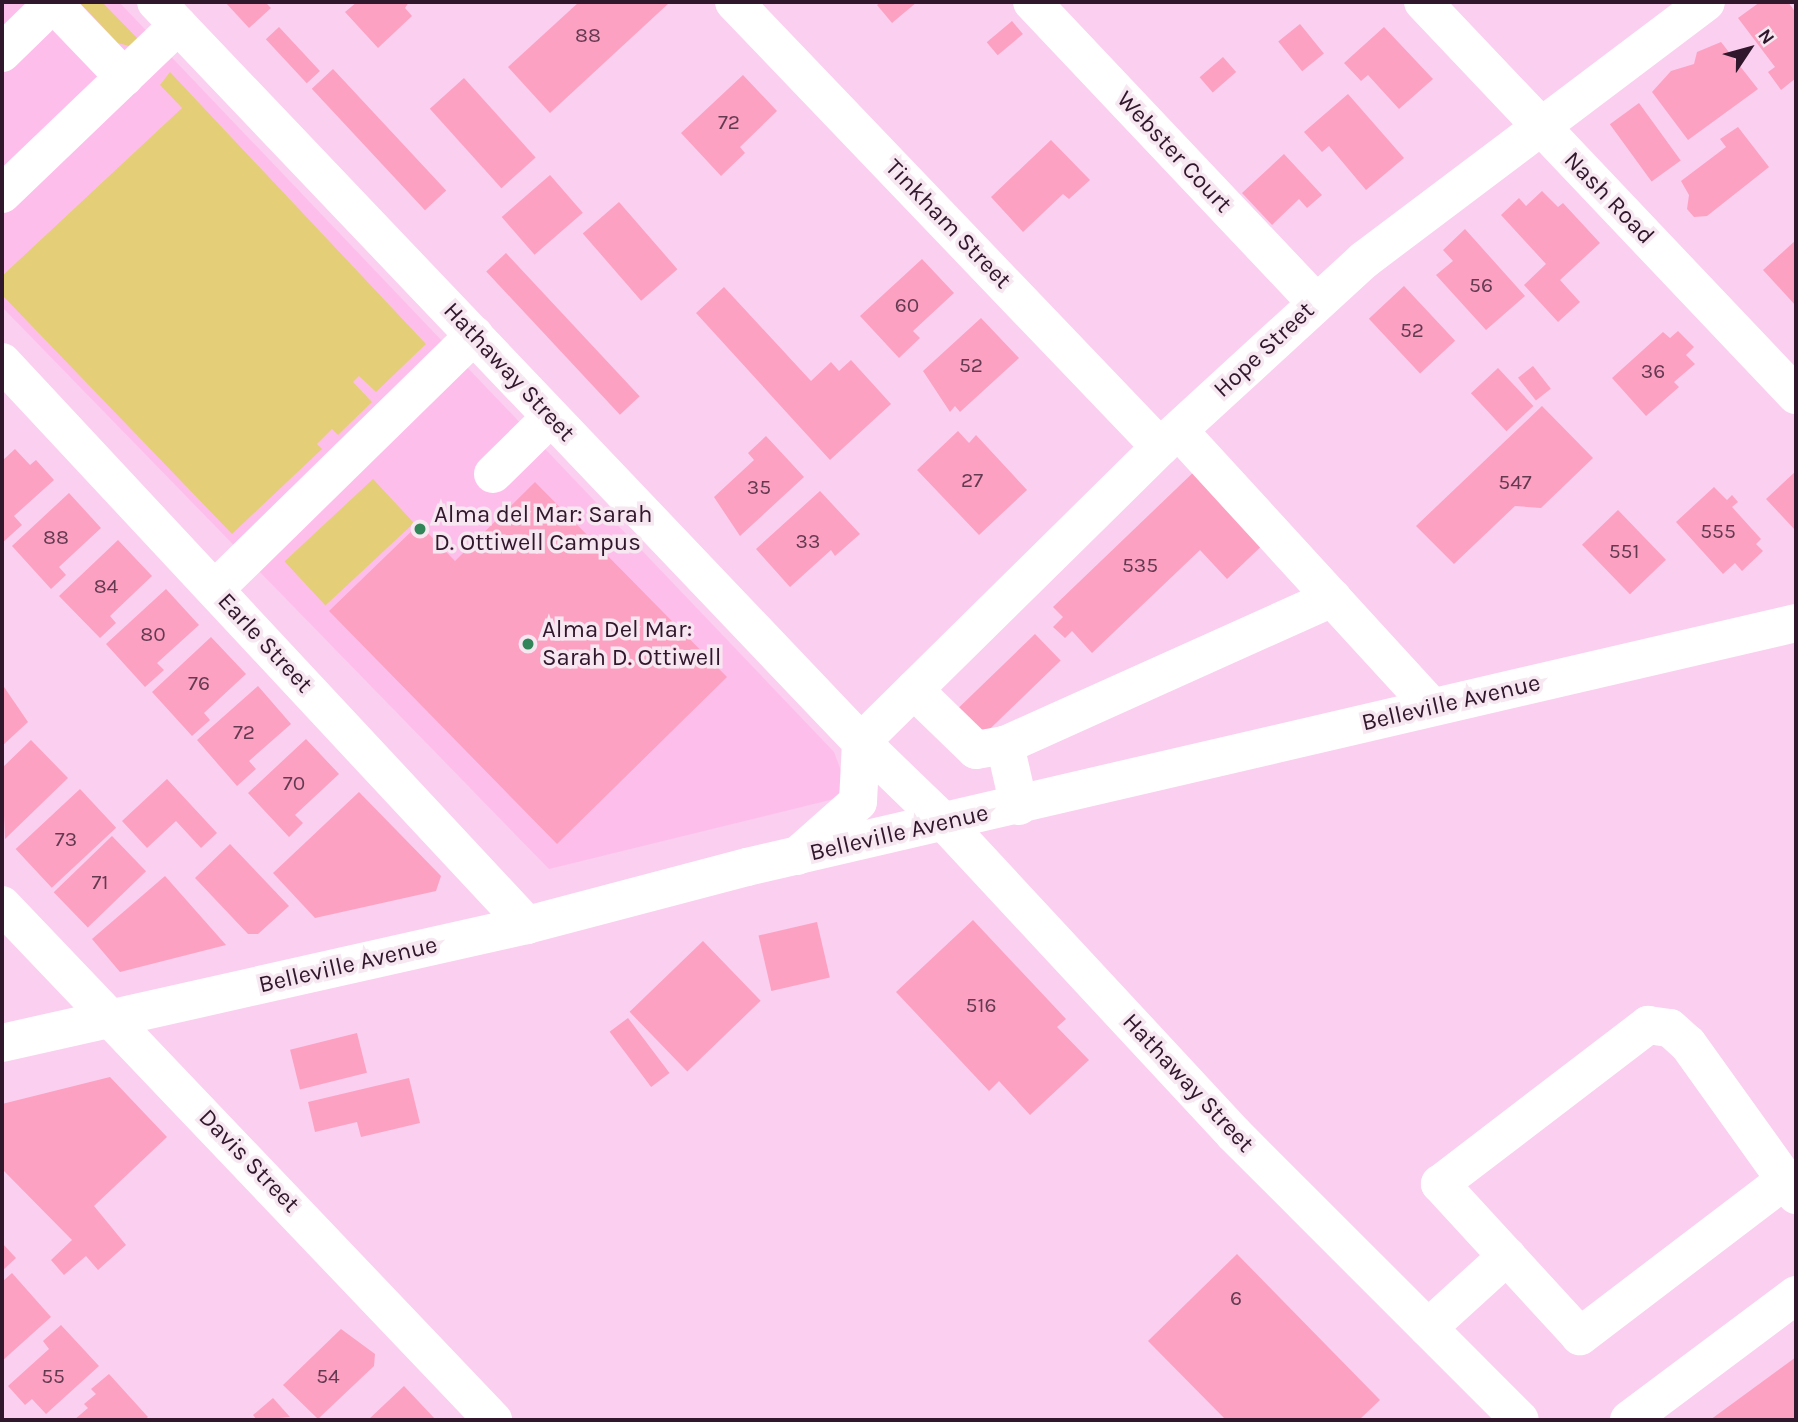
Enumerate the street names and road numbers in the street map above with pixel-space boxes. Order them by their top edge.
street label: Webster Court [1110,85,1238,219]
street label: Nash Road [1558,146,1660,250]
street label: Tinkham Street [879,153,1017,295]
street label: Hope Street [1208,296,1320,404]
street label: Hathaway Street [437,297,581,447]
street label: Earle Street [212,587,318,699]
street label: Belleville Avenue [1359,668,1543,738]
street label: Belleville Avenue [807,798,991,868]
street label: Belleville Avenue [256,930,440,1000]
street label: Hathaway Street [1116,1008,1260,1158]
street label: Davis Street [193,1103,305,1219]

